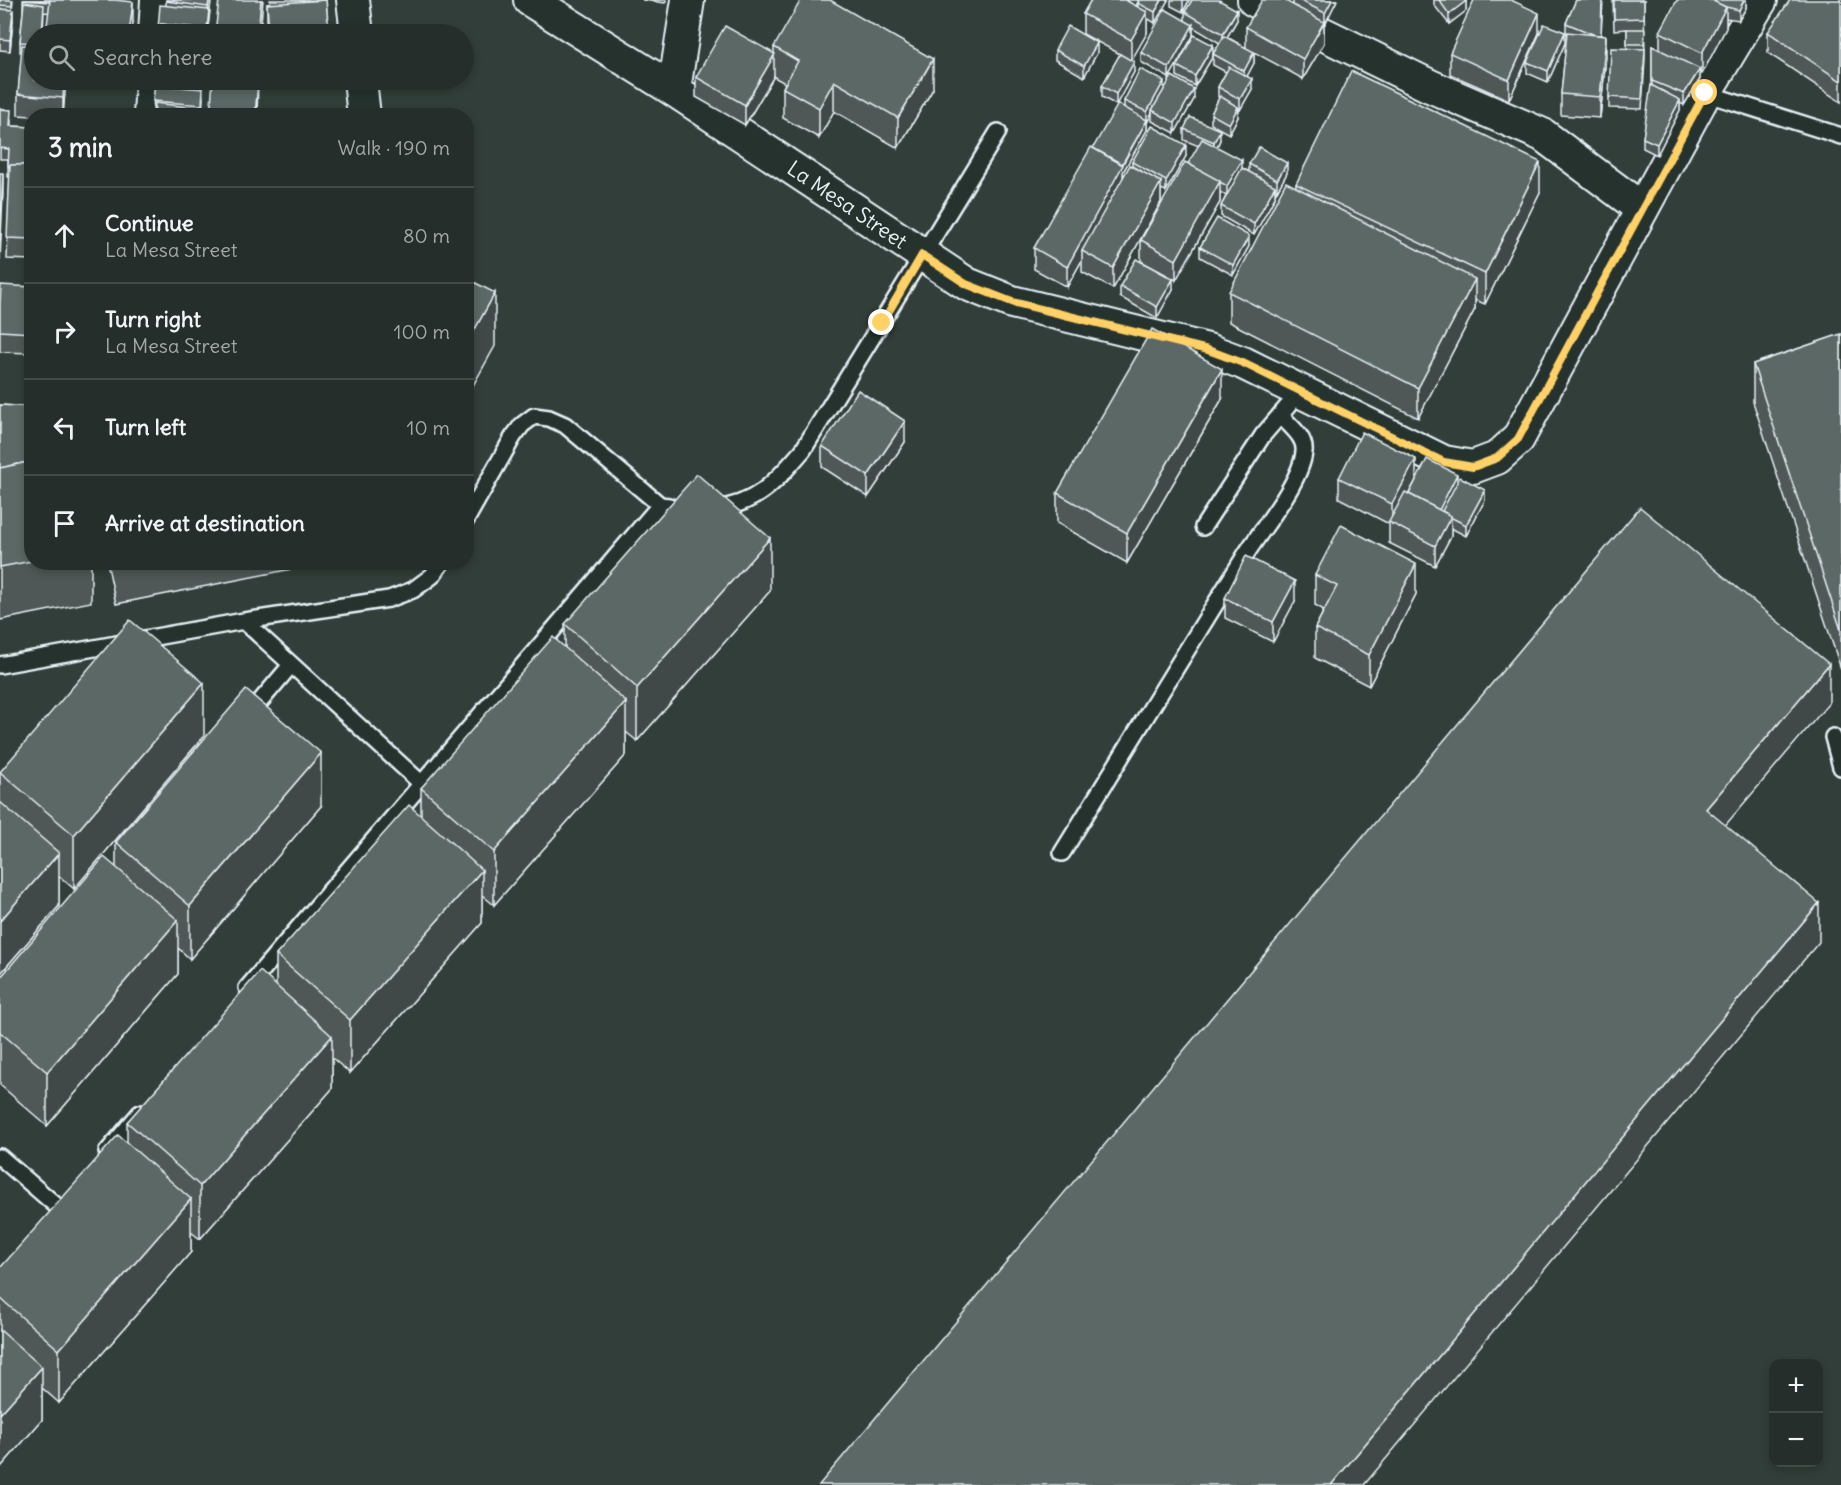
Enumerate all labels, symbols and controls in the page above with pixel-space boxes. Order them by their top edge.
search box [24,24,474,90]
icon: search [45,41,78,74]
text: Search here [93,43,212,71]
route start [1691,79,1717,105]
text: 3 min [48,131,113,164]
text: Walk · 190 m [338,135,450,160]
street label: La Mesa Street [782,155,912,255]
text: Continue [105,209,194,237]
icon: ahead [48,219,81,252]
text: 80 m [403,223,450,248]
text: La Mesa Street [105,237,237,262]
text: Turn right [105,305,201,333]
route end [868,309,894,335]
icon: right [48,315,81,348]
text: 100 m [393,319,450,344]
text: La Mesa Street [105,333,237,358]
icon: left [48,411,81,444]
text: Turn left [105,413,186,441]
text: 10 m [407,415,450,440]
icon: arrive [48,507,81,540]
text: Arrive at destination [105,509,305,537]
map controls [1769,1359,1823,1467]
button: + [1769,1359,1823,1413]
button: − [1769,1413,1823,1467]

